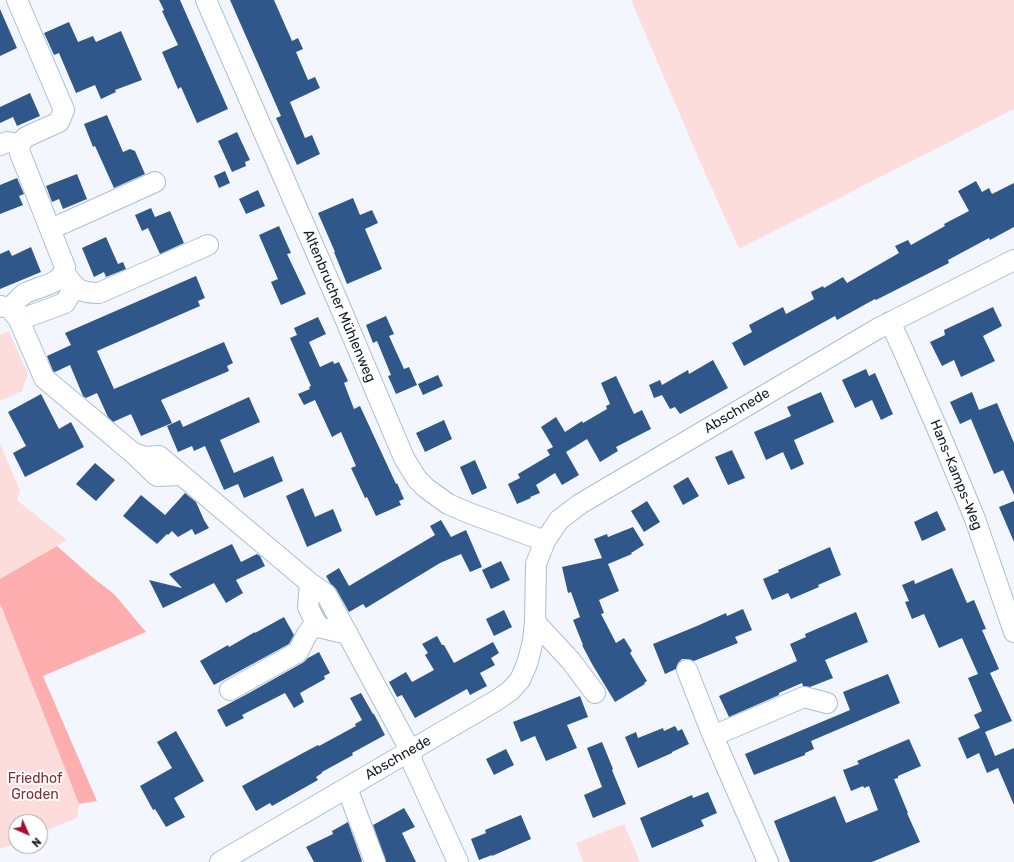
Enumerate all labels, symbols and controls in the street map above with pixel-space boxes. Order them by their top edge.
street label: Altenbrucher Mühlenweg [299,227,379,385]
street label: Abschnede [701,385,773,437]
street label: Hans-Kamps-Weg [926,417,986,533]
street label: Abschnede [362,732,434,784]
park label: Friedhof Groden [8,771,62,804]
north arrow [8,814,48,854]
text: N [29,835,44,850]

